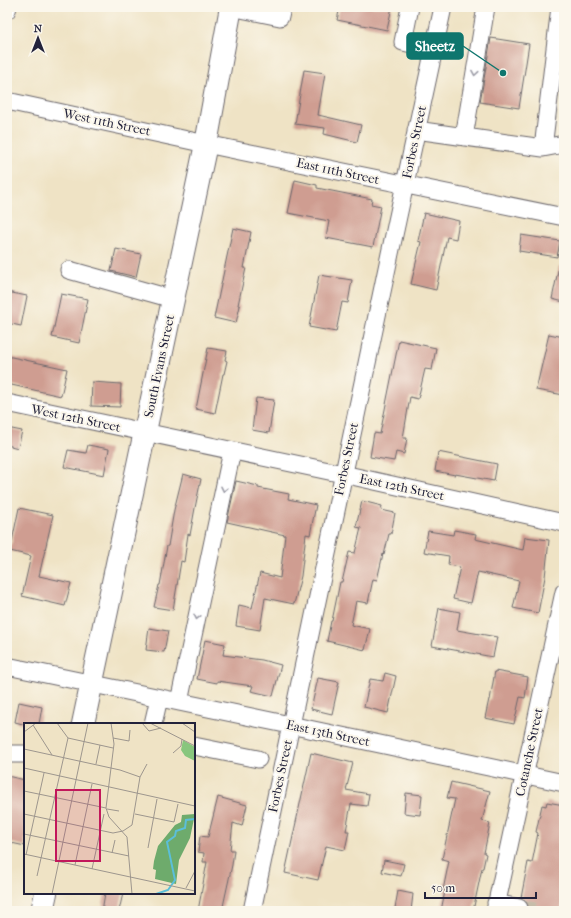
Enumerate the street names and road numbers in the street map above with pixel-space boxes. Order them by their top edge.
street label: Forbes Street [399,104,429,180]
street label: West 11th Street [61,105,152,139]
street label: East 11th Street [295,155,381,187]
street label: South Evans Street [141,313,177,419]
street label: West 12th Street [29,401,122,435]
street label: Forbes Street [331,421,361,497]
street label: East 12th Street [358,471,446,503]
street label: Cotanche Street [512,706,546,798]
street label: East 13th Street [285,717,372,749]
street label: Forbes Street [265,738,295,814]

